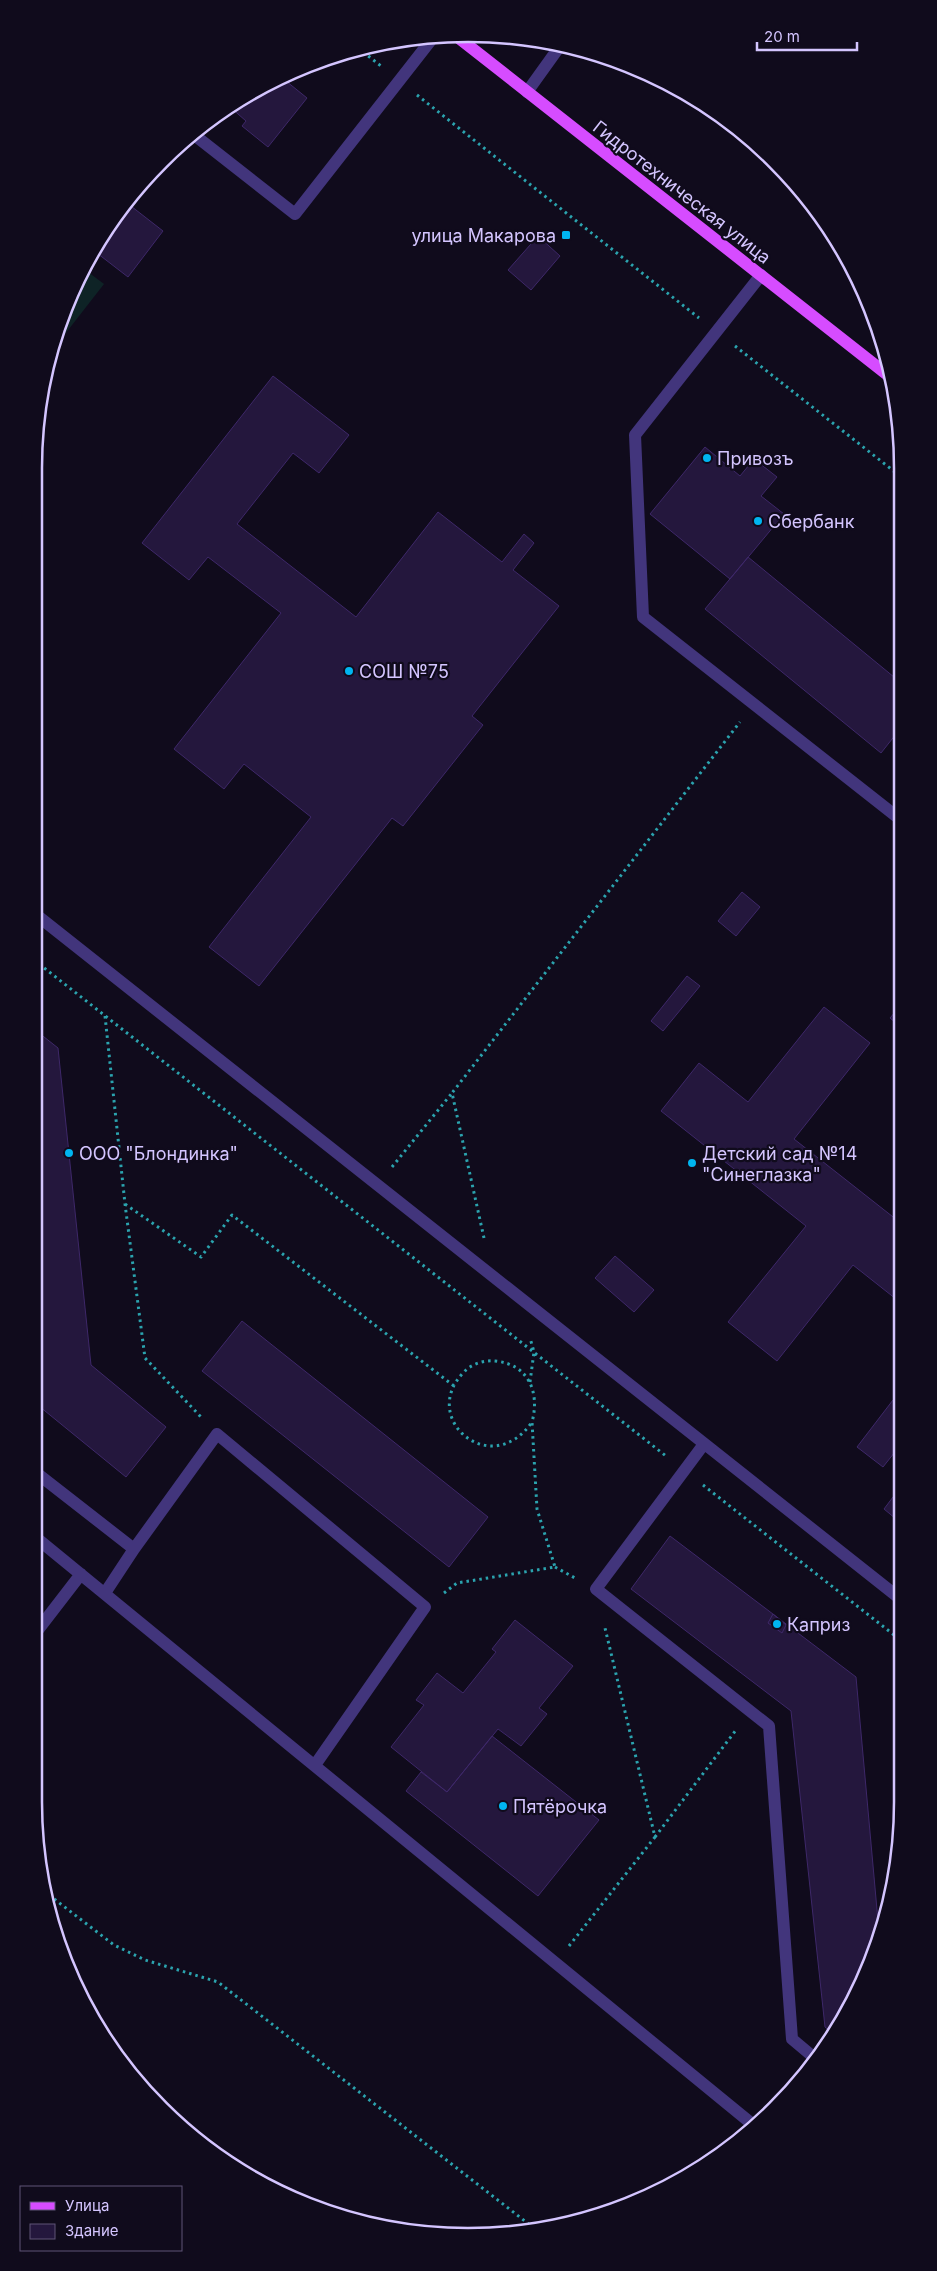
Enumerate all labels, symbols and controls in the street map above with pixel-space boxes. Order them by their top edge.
scale bar [757,20,857,52]
text: 20 m [764,27,800,46]
street label: Гидротехническая улица [589,116,775,268]
place label: улица Макарова [411,225,556,246]
marker: улица Макарова [560,229,572,241]
place label: Привозъ [717,448,793,469]
marker: Привозъ [701,452,713,464]
place label: Сбербанк [768,511,855,532]
marker: Сбербанк [752,515,764,527]
place label: СОШ №75 [359,661,449,682]
marker: СОШ №75 [343,665,355,677]
place label: ООО "Блондинка" [79,1143,238,1164]
place label: Детский сад №14 "Синеглазка" [702,1143,857,1185]
marker: ООО "Блондинка" [63,1147,75,1159]
marker: Детский сад №14 "Синеглазка" [686,1157,698,1169]
place label: Каприз [787,1614,850,1635]
marker: Каприз [771,1618,783,1630]
place label: Пятёрочка [513,1796,607,1817]
marker: Пятёрочка [497,1800,509,1812]
legend [20,2186,182,2251]
text: Улица [65,2196,109,2215]
text: Здание [65,2221,119,2240]

